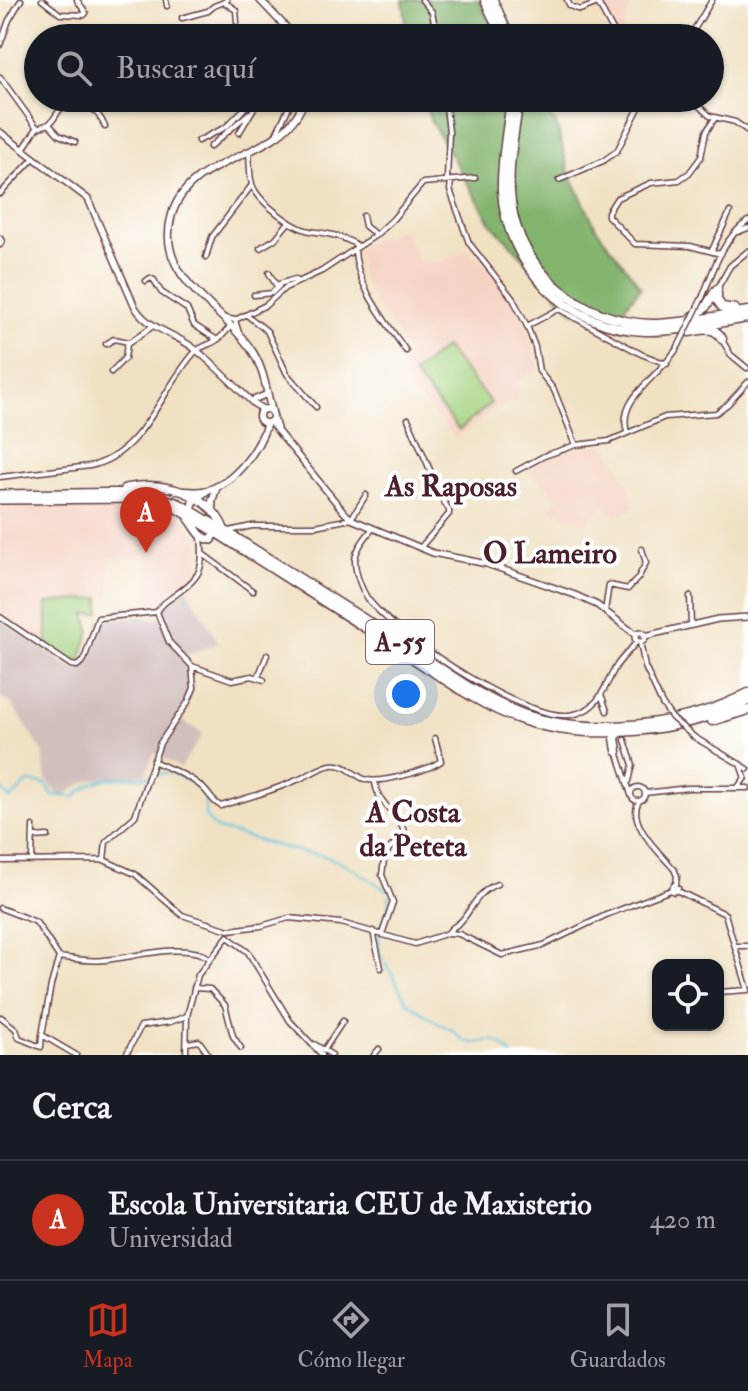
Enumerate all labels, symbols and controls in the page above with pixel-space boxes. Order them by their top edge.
search box [24,24,724,112]
icon: search [52,46,96,90]
text: Buscar aquí [116,50,255,87]
district label: As Raposas [383,468,517,505]
pin: A [120,487,172,553]
district label: O Lameiro [483,535,617,572]
road number: A-55 [366,620,434,664]
your location [386,674,426,714]
district label: A Costa da Peteta [359,794,468,865]
map controls [652,959,724,1031]
button: locate [652,959,724,1031]
text: Cerca [32,1086,111,1129]
text: Escola Universitaria CEU de Maxisterio [108,1186,592,1223]
text: A [50,1204,66,1236]
text: 420 m [650,1204,716,1236]
text: Universidad [108,1223,233,1255]
tab: Mapa [82,1298,133,1374]
tab: Cómo llegar [298,1298,405,1374]
tab: Guardados [570,1298,666,1374]

